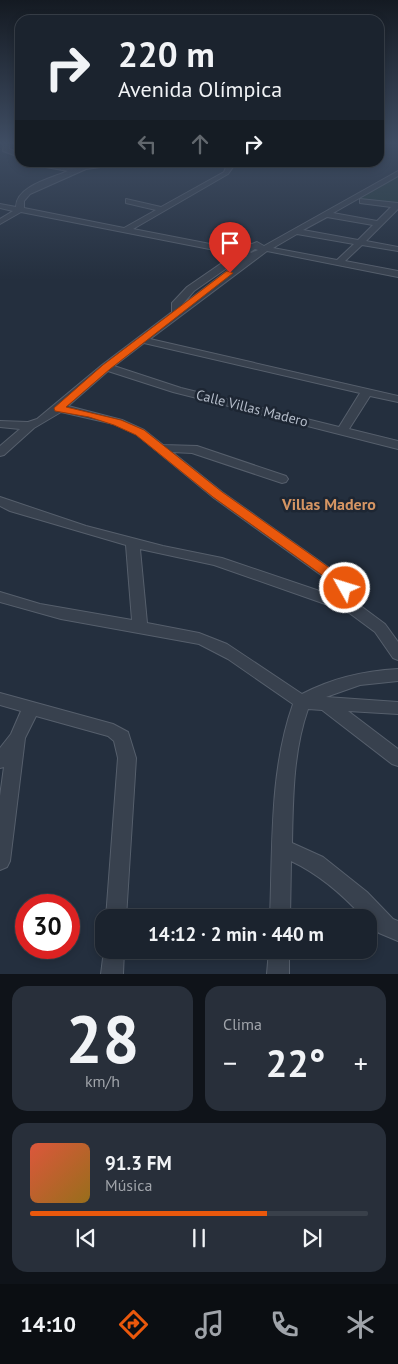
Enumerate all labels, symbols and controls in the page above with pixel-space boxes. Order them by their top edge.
text: 220 m [118,31,215,77]
icon: right [35,35,100,100]
text: Avenida Olímpica [118,75,282,103]
icon: left [133,130,161,158]
icon: ahead [186,130,214,158]
icon: right [239,130,267,158]
pin [209,222,251,273]
icon: arrive [216,229,244,257]
street label: Calle Villas Madero [194,385,310,431]
district label: Villas Madero [281,494,376,514]
position arrow [318,561,370,613]
speed limit sign: 30 [15,894,80,959]
text: 14:12 · 2 min · 440 m [148,922,324,946]
text: 28 [66,996,139,1080]
text: Clima [223,1014,262,1034]
text: 22° [266,1038,325,1087]
text: − [223,1044,237,1081]
text: + [354,1044,368,1081]
text: km/h [85,1071,120,1091]
text: 91.3 FM [105,1151,172,1175]
text: Música [105,1175,152,1195]
icon: previous [72,1224,100,1252]
icon: pause [185,1224,213,1252]
icon: next [298,1224,326,1252]
icon: directions [116,1307,151,1342]
icon: music [192,1307,227,1342]
icon: phone [267,1307,302,1342]
icon: climate [343,1307,378,1342]
text: 14:10 [20,1310,76,1338]

